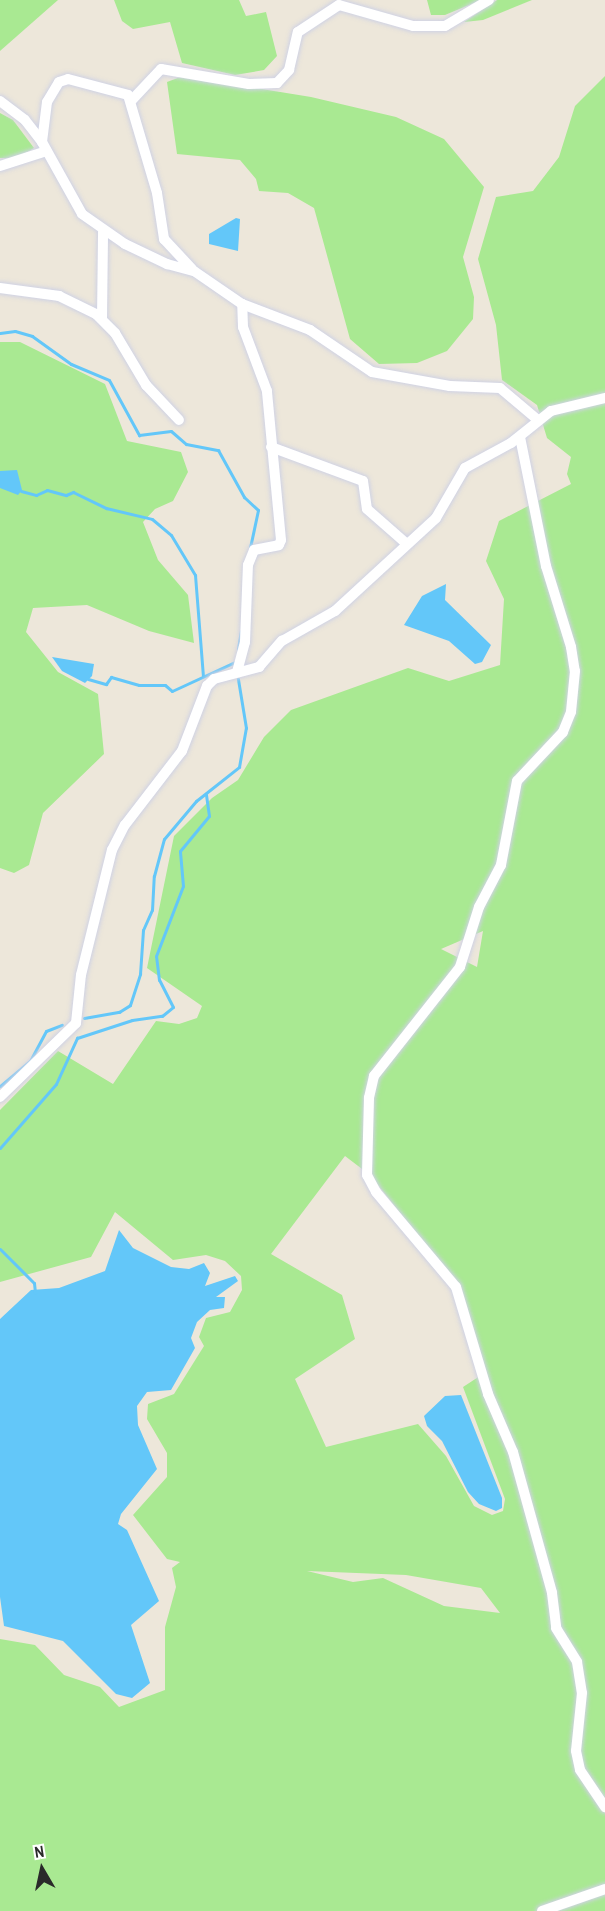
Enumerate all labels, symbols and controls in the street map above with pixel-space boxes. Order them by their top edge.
north arrow [12,1839,72,1899]
text: N [33,1840,46,1863]

